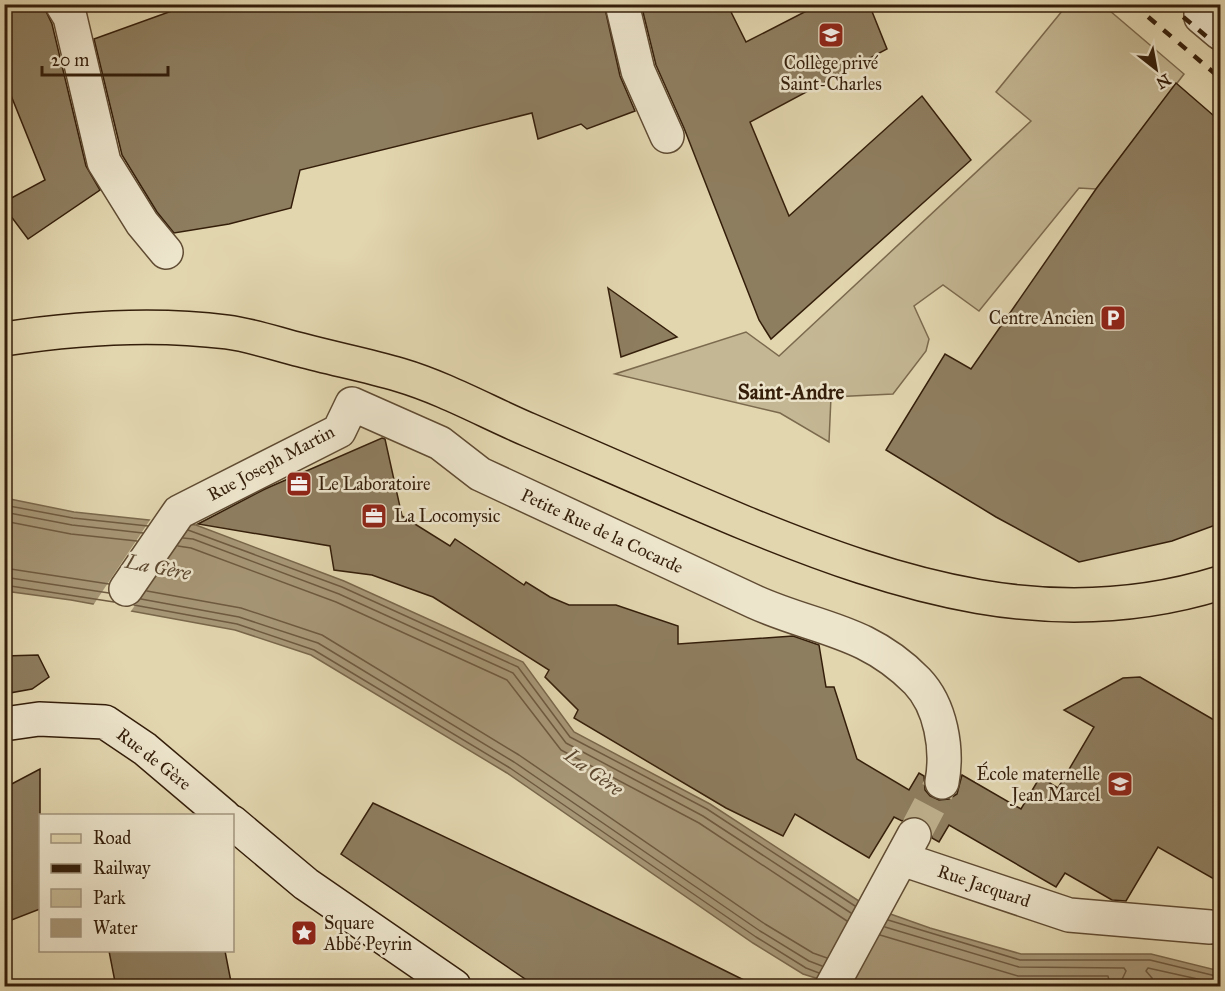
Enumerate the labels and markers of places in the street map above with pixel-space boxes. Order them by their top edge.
school or university icon: Collège privé Saint-Charles [816,20,846,50]
place label: Collège privé Saint-Charles [780,52,882,95]
parking icon: Centre Ancien [1098,303,1128,333]
place label: Centre Ancien [989,307,1094,329]
office icon: Le Laboratoire [284,469,314,499]
place label: Le Laboratoire [318,473,430,495]
office icon: La Locomysic [359,501,389,531]
place label: La Locomysic [394,505,501,527]
place label: École maternelle Jean Marcel [976,761,1100,807]
school or university icon: École maternelle Jean Marcel [1105,769,1135,799]
place label: Square Abbé Peyrin [323,912,412,955]
place icon: Square Abbé Peyrin [289,918,319,948]

